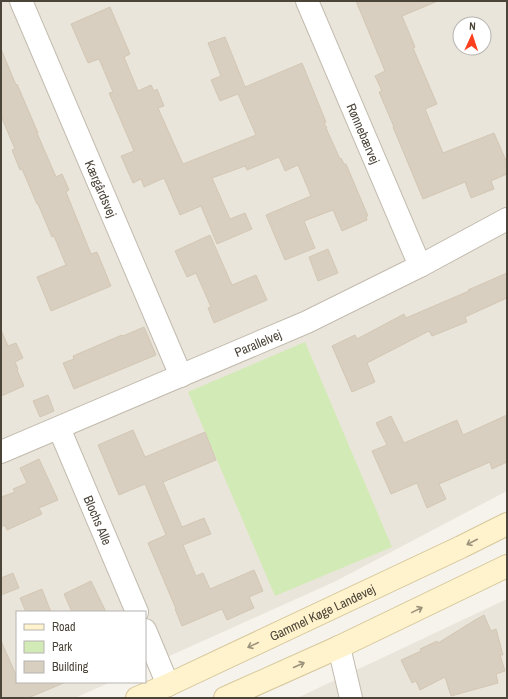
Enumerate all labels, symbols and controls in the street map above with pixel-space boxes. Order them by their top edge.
north arrow [452,16,492,56]
text: N [469,19,476,33]
street label: Rønnebærvej [343,101,384,166]
street label: Kærgårdsvej [81,157,121,220]
street label: Parallelvej [232,325,284,360]
street label: Blochs Alle [80,493,116,548]
one-way arrow [466,538,478,546]
street label: Gammel Køge Landevej [267,580,378,644]
one-way arrow [410,606,422,613]
legend [16,611,146,683]
text: Road [52,619,76,635]
text: Park [52,639,72,655]
one-way arrow [248,642,260,649]
text: Building [52,659,89,675]
one-way arrow [292,661,304,668]

